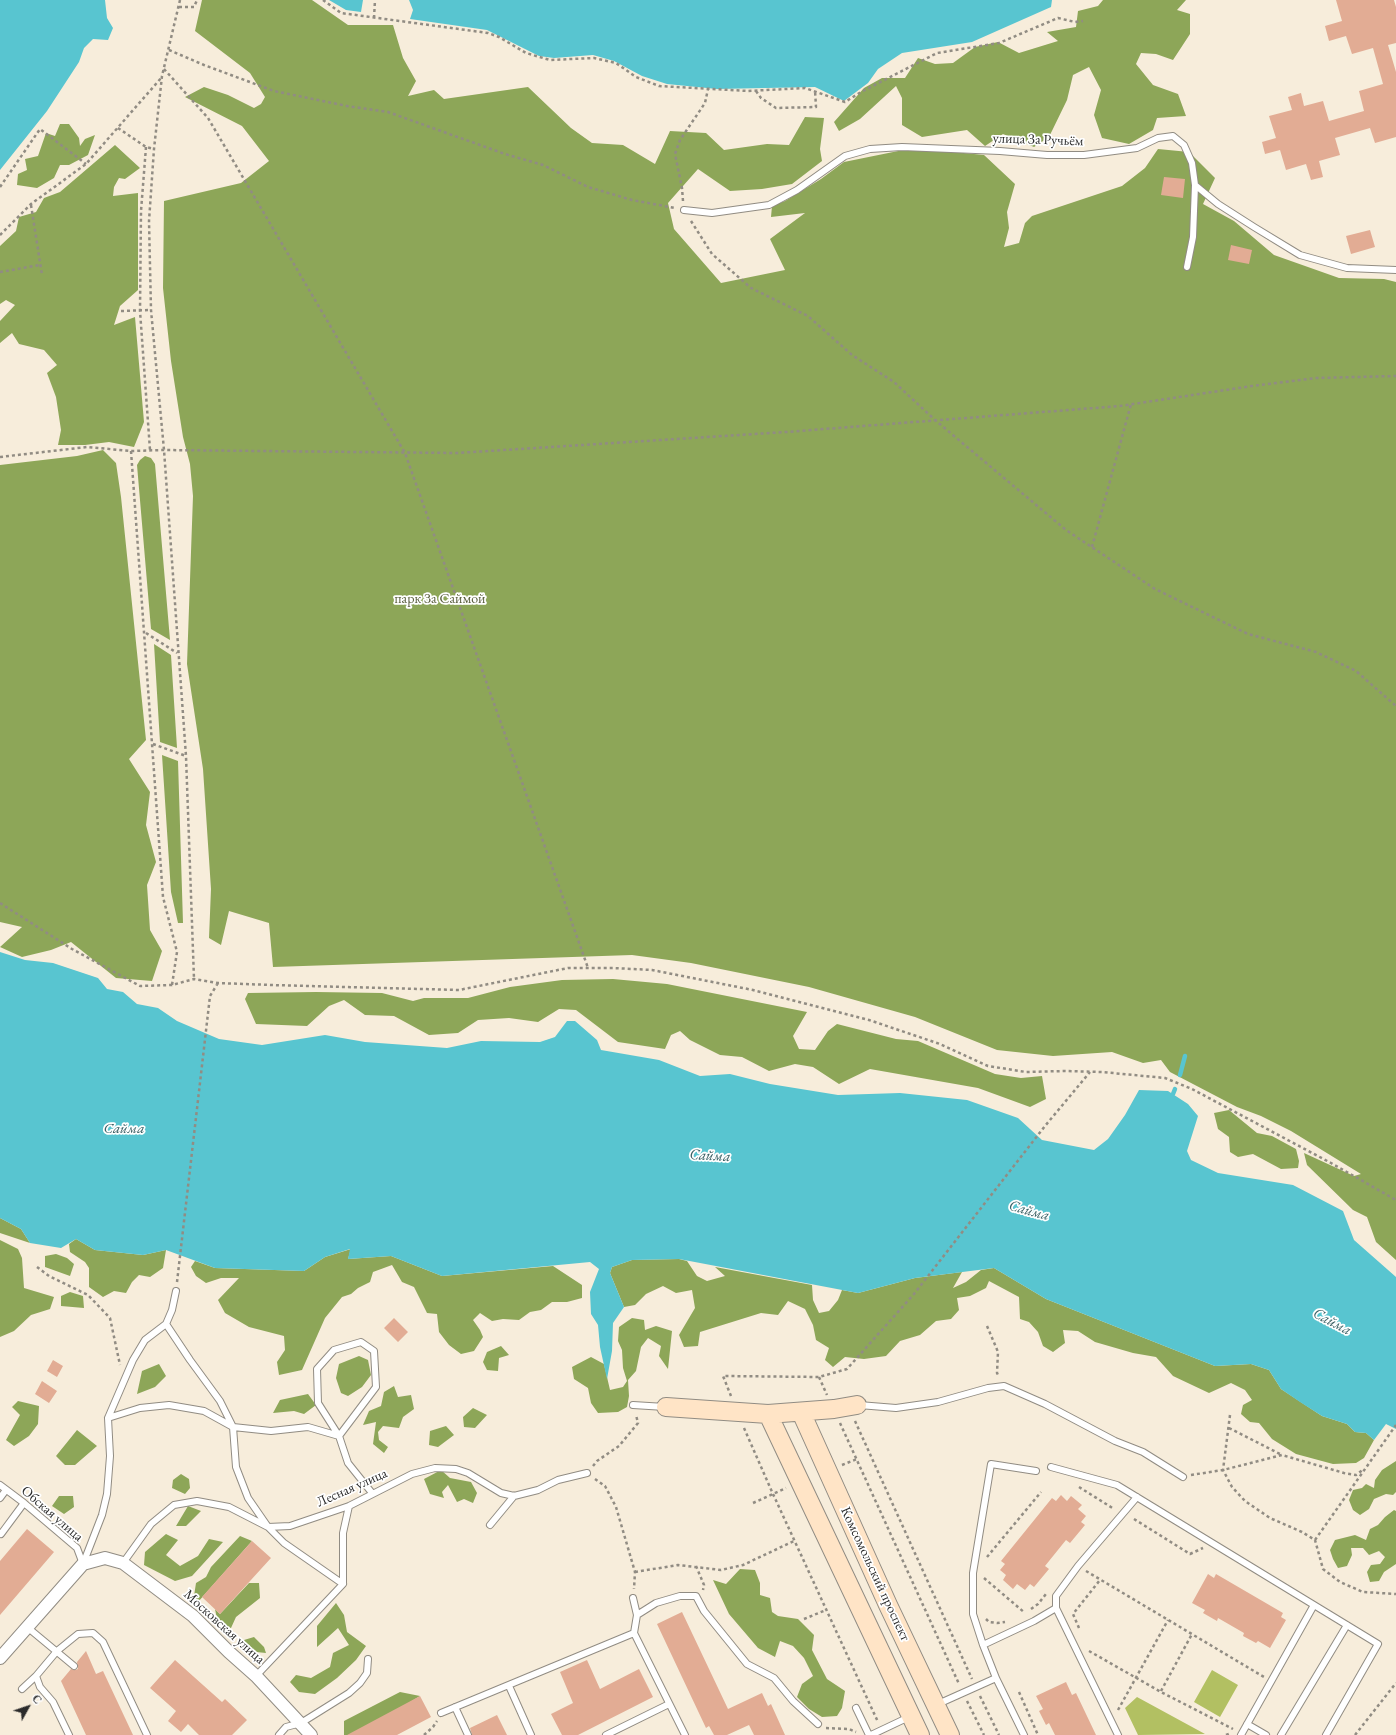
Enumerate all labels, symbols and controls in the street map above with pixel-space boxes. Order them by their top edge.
street label: улица За Ручьём [992,130,1084,150]
park label: парк За Саймой [395,591,485,607]
water label: Сайма [103,1120,145,1138]
water label: Сайма [689,1146,731,1166]
water label: Сайма [1007,1197,1051,1225]
water label: Сайма [1310,1304,1354,1340]
street label: Лесная улица [314,1465,390,1511]
street label: Обская улица [18,1483,86,1545]
street label: Комсомольский проспект [837,1504,913,1644]
street label: Московская улица [180,1586,268,1668]
north arrow [8,1687,48,1727]
text: С [29,1692,45,1707]

